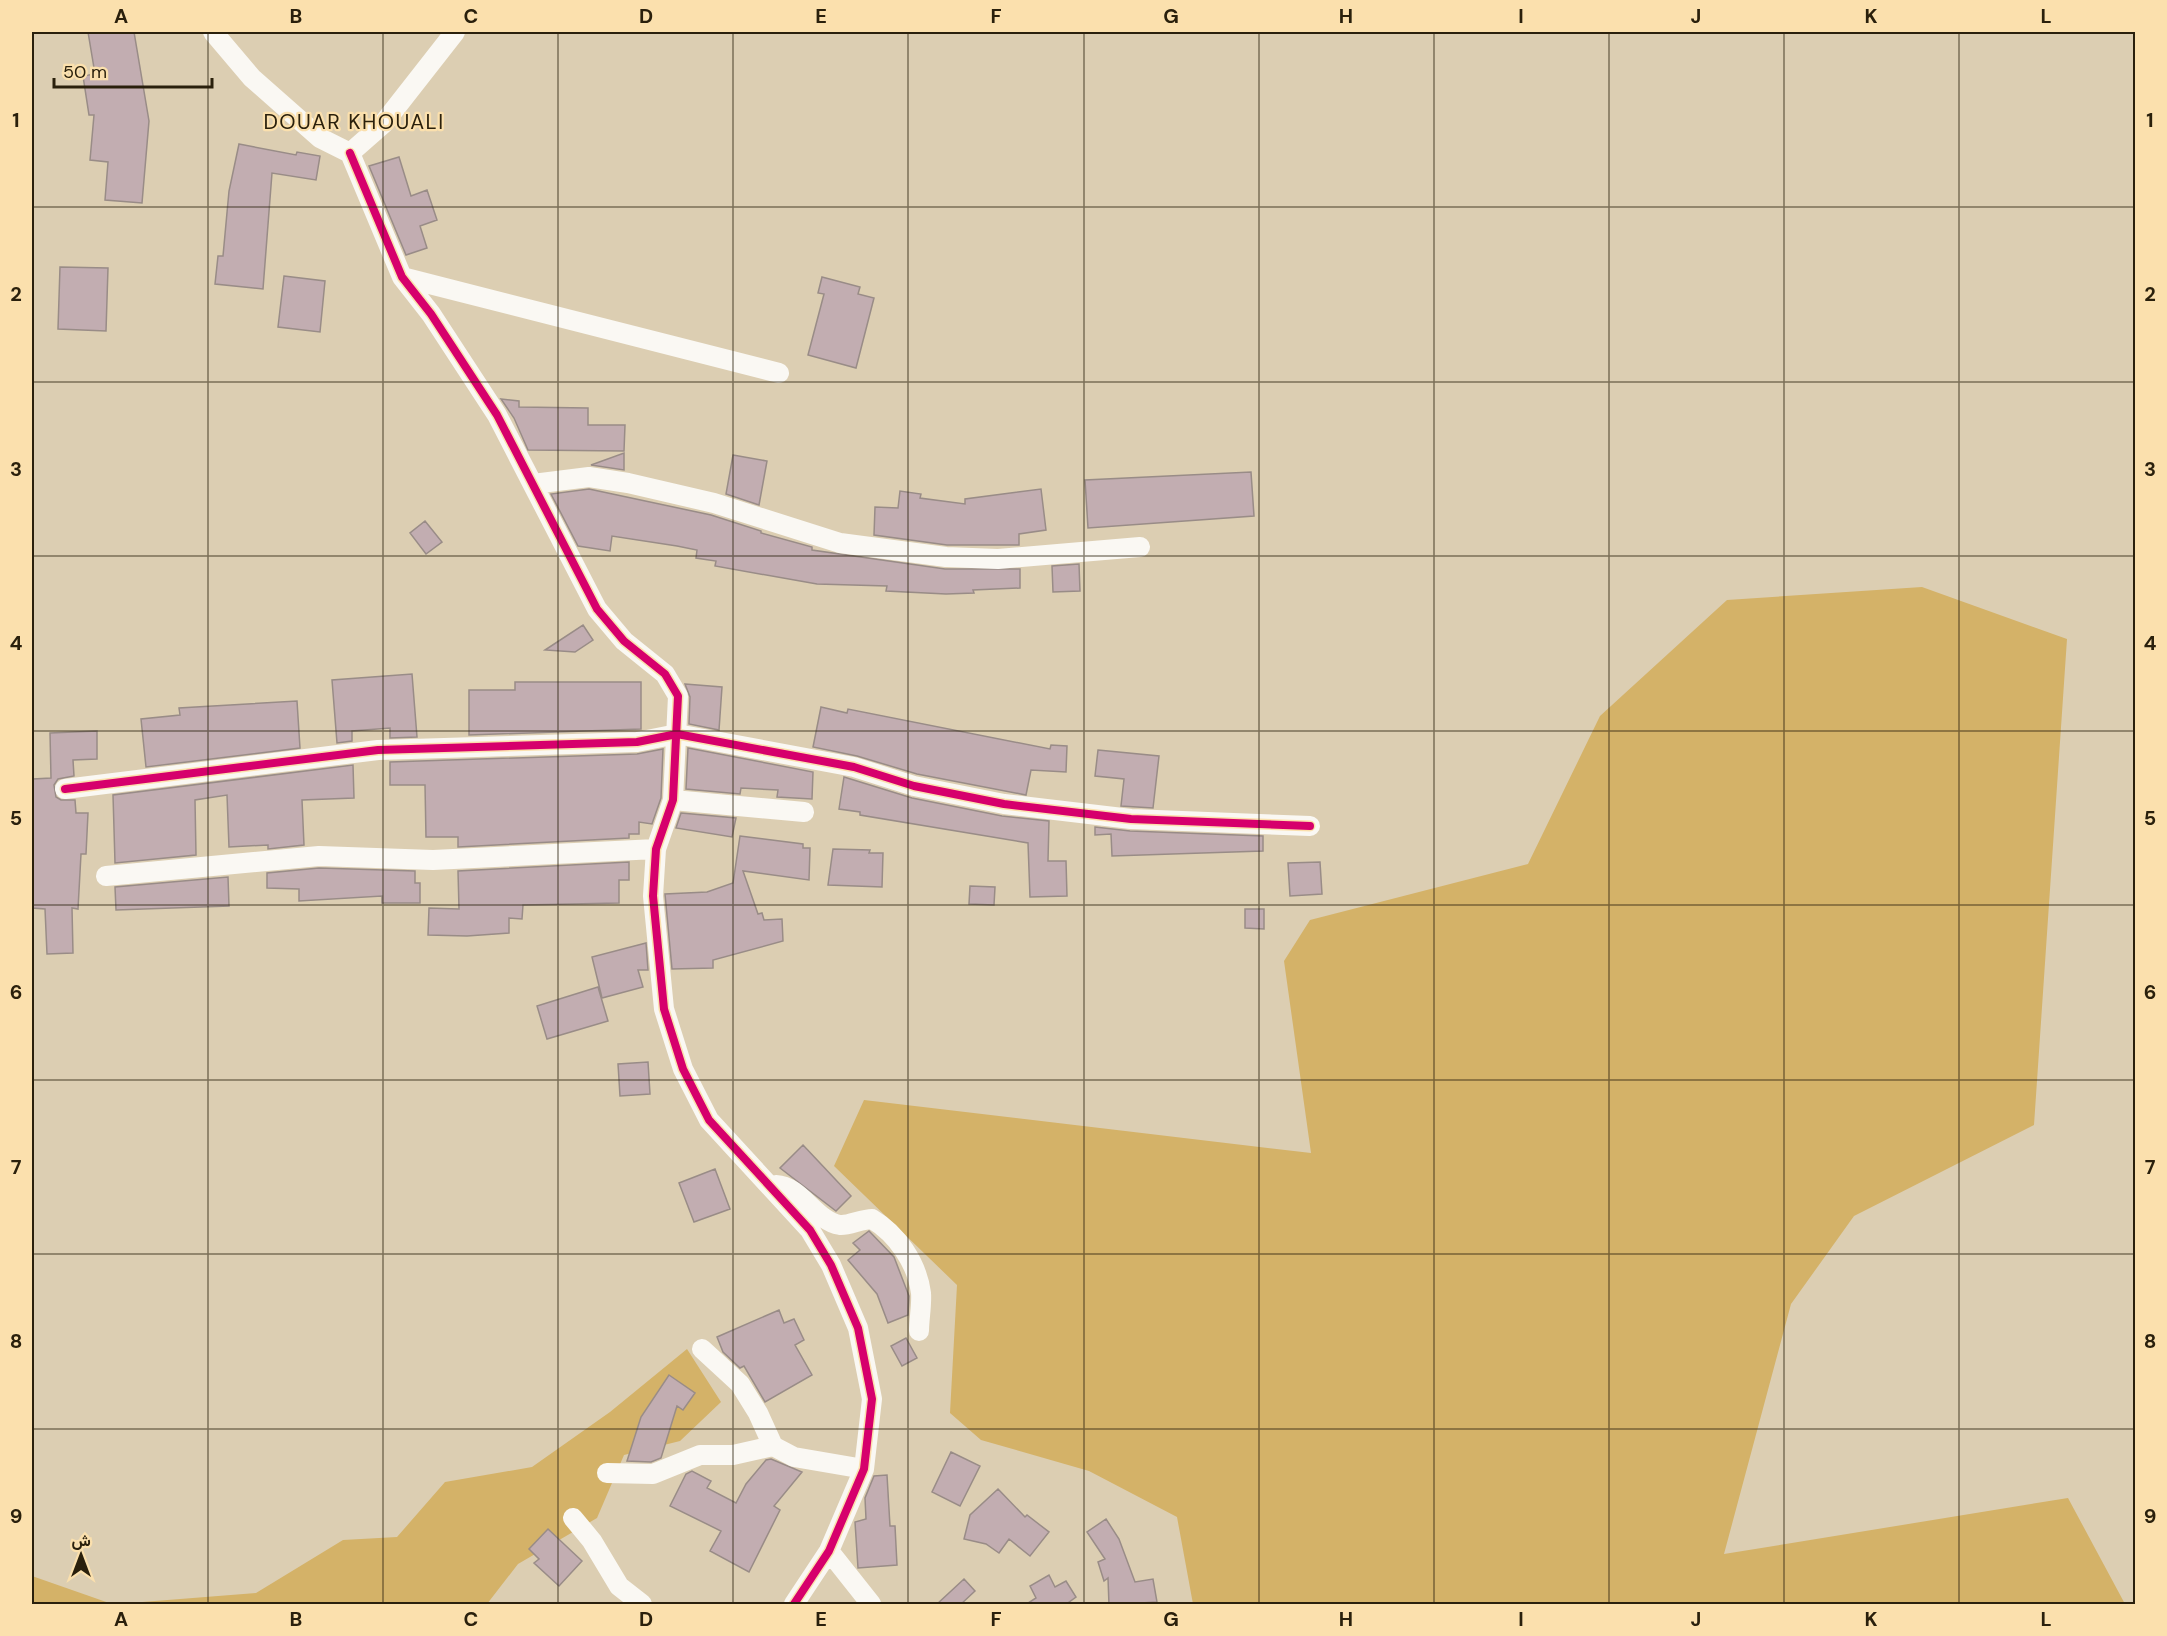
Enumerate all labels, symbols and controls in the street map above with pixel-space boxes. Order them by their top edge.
text: A [114,3,128,29]
text: B [290,3,302,29]
text: C [464,3,478,29]
text: D [639,3,653,29]
text: E [815,3,827,29]
text: F [990,3,1002,29]
text: G [1163,3,1179,29]
text: H [1339,3,1353,29]
text: I [1518,3,1524,29]
text: J [1691,3,1701,29]
text: K [1864,3,1878,29]
text: L [2040,3,2052,29]
scale bar [54,51,212,89]
text: 50 m [63,60,107,84]
text: 1 [12,107,20,133]
text: 1 [2146,107,2154,133]
district label: DOUAR KHOUALI [263,108,445,136]
text: 2 [10,281,22,307]
text: 2 [2144,281,2156,307]
text: 3 [10,456,22,482]
text: 3 [2144,456,2156,482]
text: 4 [10,630,23,656]
text: 4 [2144,630,2157,656]
text: 5 [10,805,22,831]
text: 5 [2144,805,2156,831]
text: 6 [10,979,22,1005]
text: 6 [2144,979,2156,1005]
text: 7 [11,1154,22,1180]
text: 7 [2145,1154,2156,1180]
text: 8 [10,1328,22,1354]
text: 8 [2144,1328,2156,1354]
text: 9 [10,1503,22,1529]
text: 9 [2144,1503,2156,1529]
north arrow [51,1525,111,1585]
text: ش [71,1530,91,1551]
text: A [114,1606,128,1632]
text: B [290,1606,302,1632]
text: C [464,1606,478,1632]
text: D [639,1606,653,1632]
text: E [815,1606,827,1632]
text: F [990,1606,1002,1632]
text: G [1163,1606,1179,1632]
text: H [1339,1606,1353,1632]
text: I [1518,1606,1524,1632]
text: J [1691,1606,1701,1632]
text: K [1864,1606,1878,1632]
text: L [2040,1606,2052,1632]

